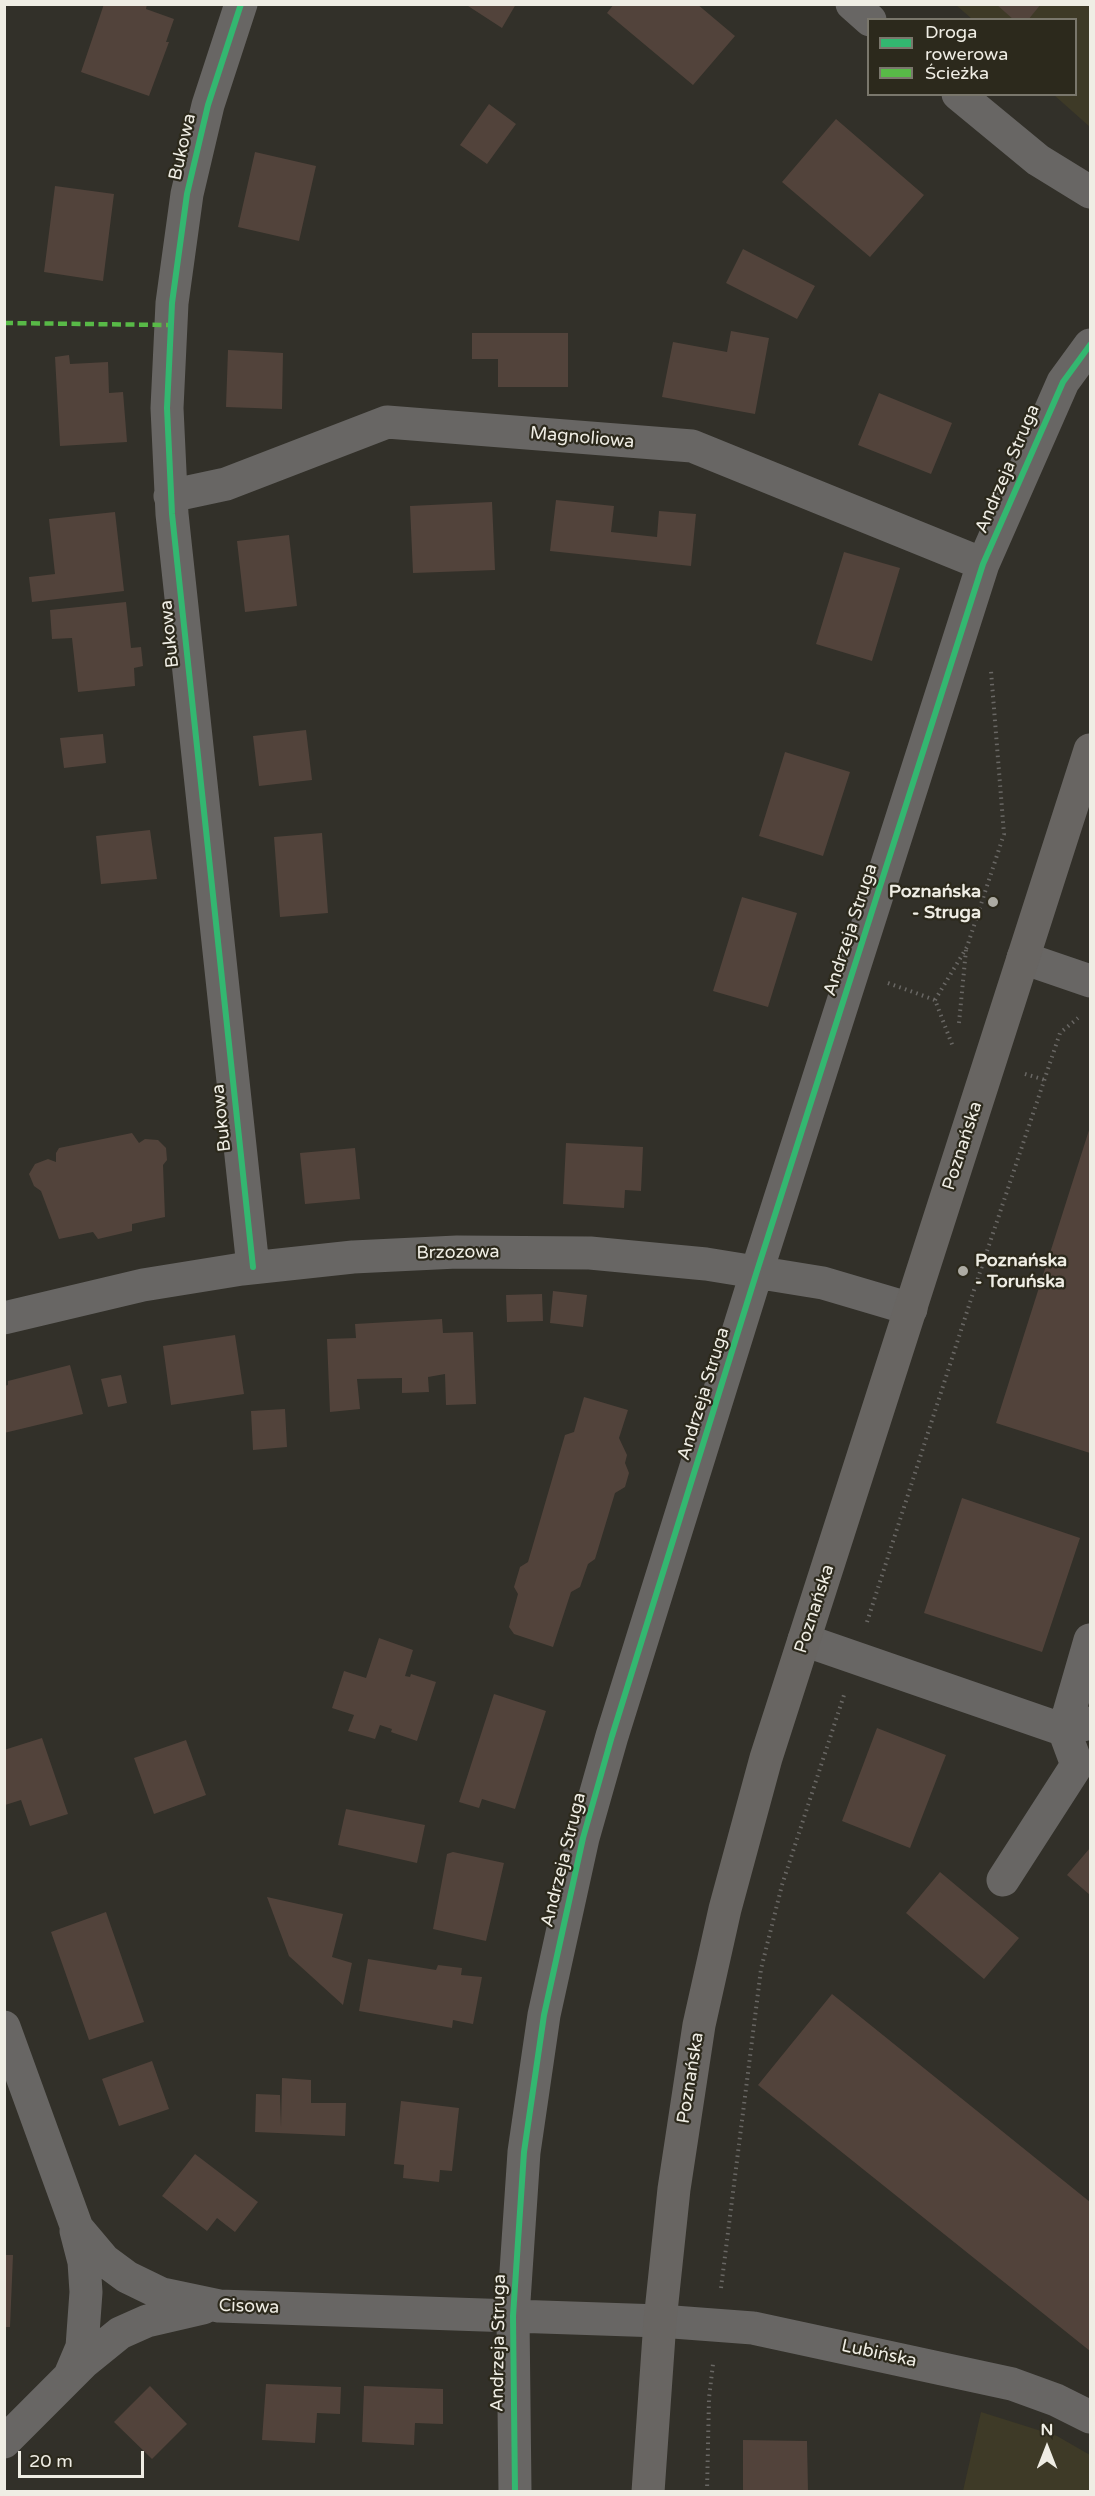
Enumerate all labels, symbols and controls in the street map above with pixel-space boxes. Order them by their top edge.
legend [867,18,1077,96]
text: Droga rowerowa [925,21,1008,65]
text: Ścieżka [925,62,989,84]
street label: Bukowa [165,111,201,183]
street label: Andrzeja Struga [971,401,1045,537]
street label: Magnoliowa [529,423,635,453]
street label: Bukowa [156,599,184,669]
street label: Andrzeja Struga [819,861,883,999]
place label: Poznańska - Struga [889,881,981,924]
marker: Poznańska - Struga [986,895,1000,909]
street label: Bukowa [208,1083,236,1153]
street label: Poznańska [938,1099,988,1193]
street label: Brzozowa [416,1241,500,1265]
place label: Poznańska - Toruńska [975,1250,1067,1292]
marker: Poznańska - Toruńska [956,1264,970,1278]
street label: Andrzeja Struga [674,1325,734,1463]
street label: Poznańska [790,1562,840,1656]
street label: Andrzeja Struga [537,1790,591,1930]
street label: Poznańska [673,2031,709,2125]
street label: Andrzeja Struga [487,2274,511,2412]
street label: Cisowa [218,2295,280,2319]
street label: Lubińska [839,2335,919,2373]
north arrow [1017,2418,1077,2478]
text: N [1041,2420,1053,2440]
scale bar [21,2439,147,2477]
text: 20 m [29,2450,73,2472]

